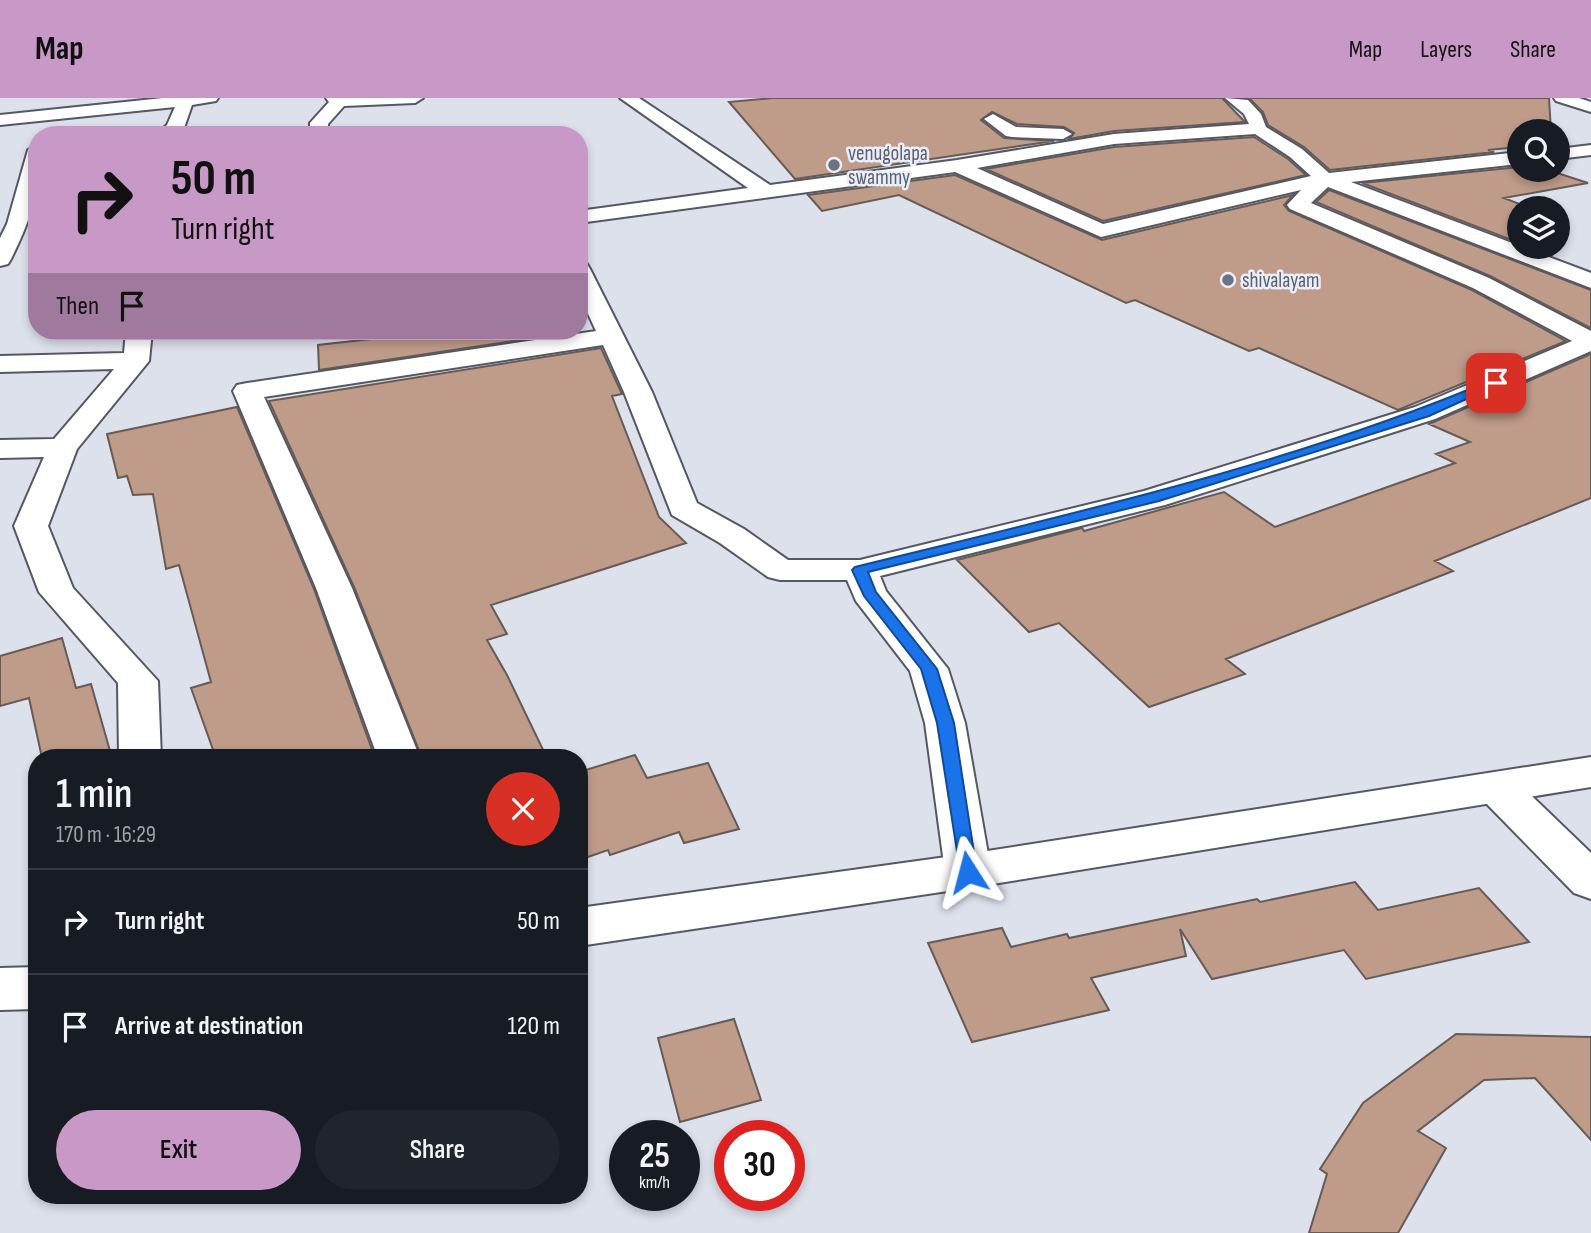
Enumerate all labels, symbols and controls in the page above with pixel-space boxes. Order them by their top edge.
text: Map [35,29,84,69]
text: Map [1349,35,1382,64]
text: Layers [1420,35,1472,64]
text: Share [1510,35,1556,64]
map controls [1507,119,1570,259]
button: search [1507,119,1570,182]
place label: venugolapa swammy [848,141,928,190]
text: 50 m [171,150,256,209]
icon: right [56,154,147,245]
marker: venugolapa swammy [826,157,842,173]
button: layers [1507,196,1570,259]
text: Turn right [171,210,275,249]
place label: shivalayam [1242,268,1320,293]
marker: shivalayam [1220,272,1236,288]
icon: arrive [113,287,151,325]
text: Then [56,291,99,322]
pin [1466,353,1526,413]
icon: arrive [1477,364,1515,402]
text: 1 min [56,769,132,820]
button: close [486,772,560,846]
text: 170 m · 16:29 [56,821,156,849]
position arrow [931,835,1005,909]
icon: right [56,903,94,941]
text: Turn right [115,906,204,937]
text: 50 m [517,906,560,937]
icon: arrive [56,1008,94,1046]
text: Arrive at destination [115,1011,303,1042]
text: 120 m [507,1011,560,1042]
button: Exit [56,1110,301,1190]
button: Share [315,1110,560,1190]
speed limit sign: 30 [714,1120,805,1211]
text: 25 [639,1135,670,1178]
text: km/h [639,1172,670,1193]

